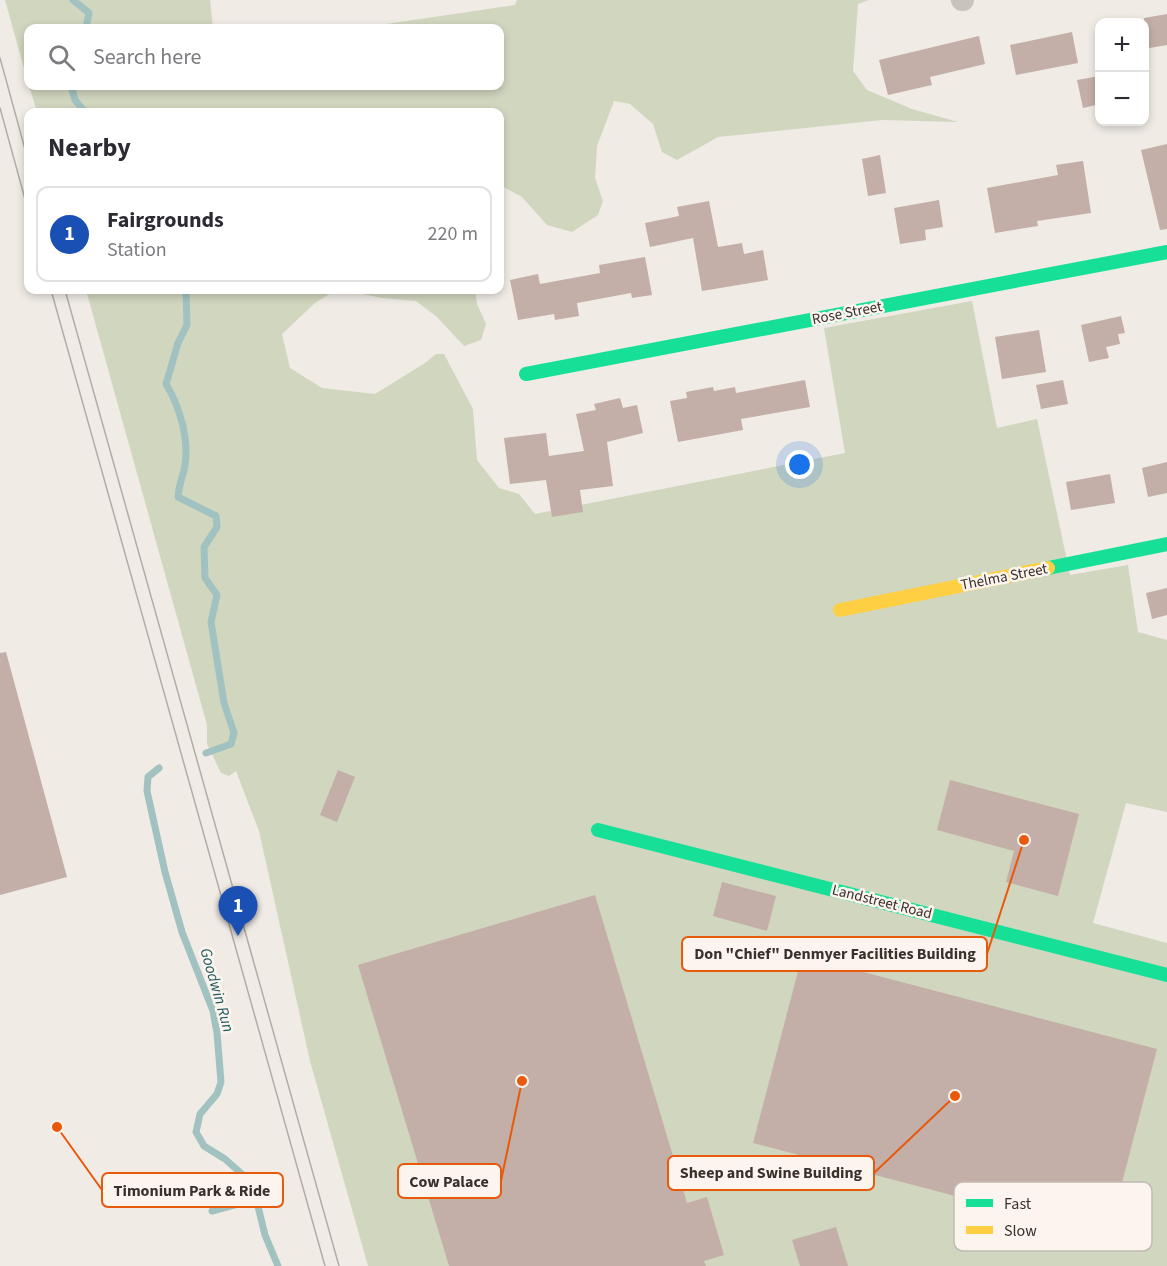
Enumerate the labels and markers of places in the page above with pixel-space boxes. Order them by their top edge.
pin: 1 [218,886,258,936]
callout: Don "Chief" Denmyer Facilities Building [682,937,987,971]
callout: Sheep and Swine Building [668,1156,874,1190]
callout: Cow Palace [398,1164,501,1198]
callout: Timonium Park & Ride [102,1173,283,1207]

